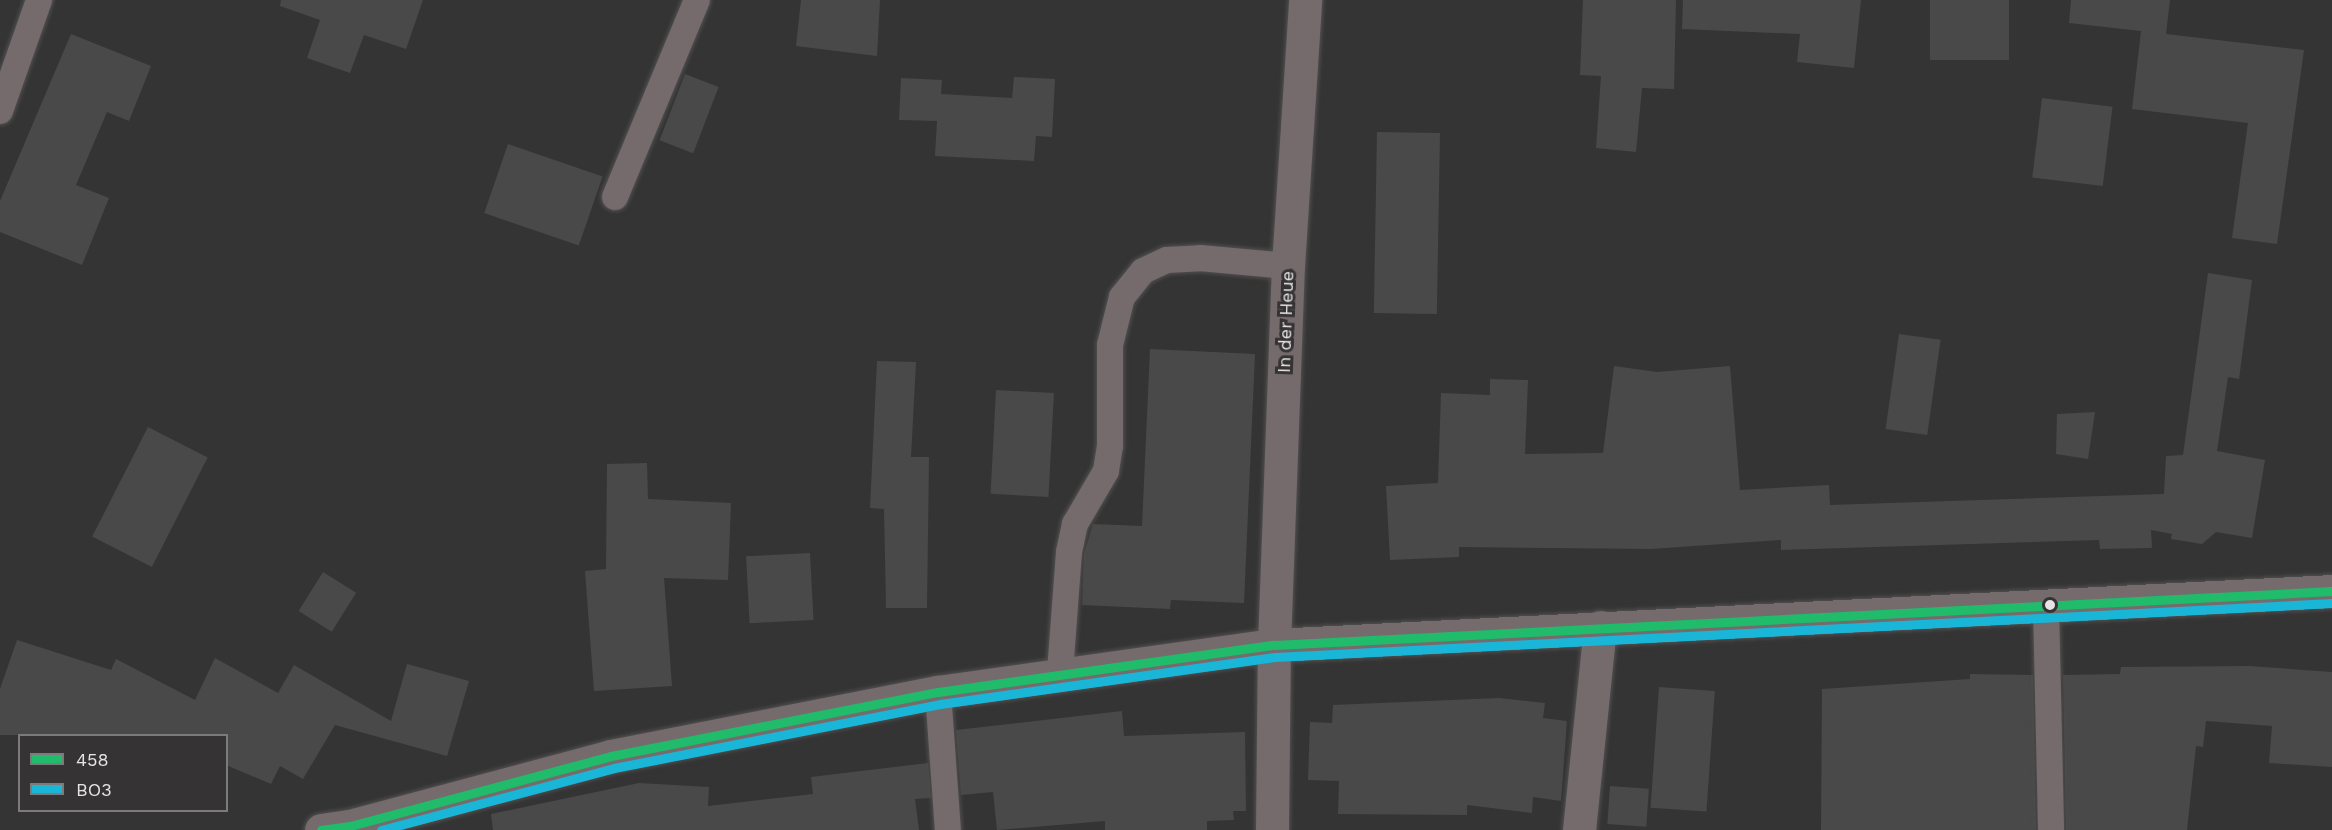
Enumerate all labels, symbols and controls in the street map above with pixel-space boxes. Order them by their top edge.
street label: In der Heue [1273,270,1299,374]
unlabelled marker [2044,599,2056,611]
legend [18,734,228,812]
text: 458 [76,749,109,770]
text: BO3 [76,779,112,800]

